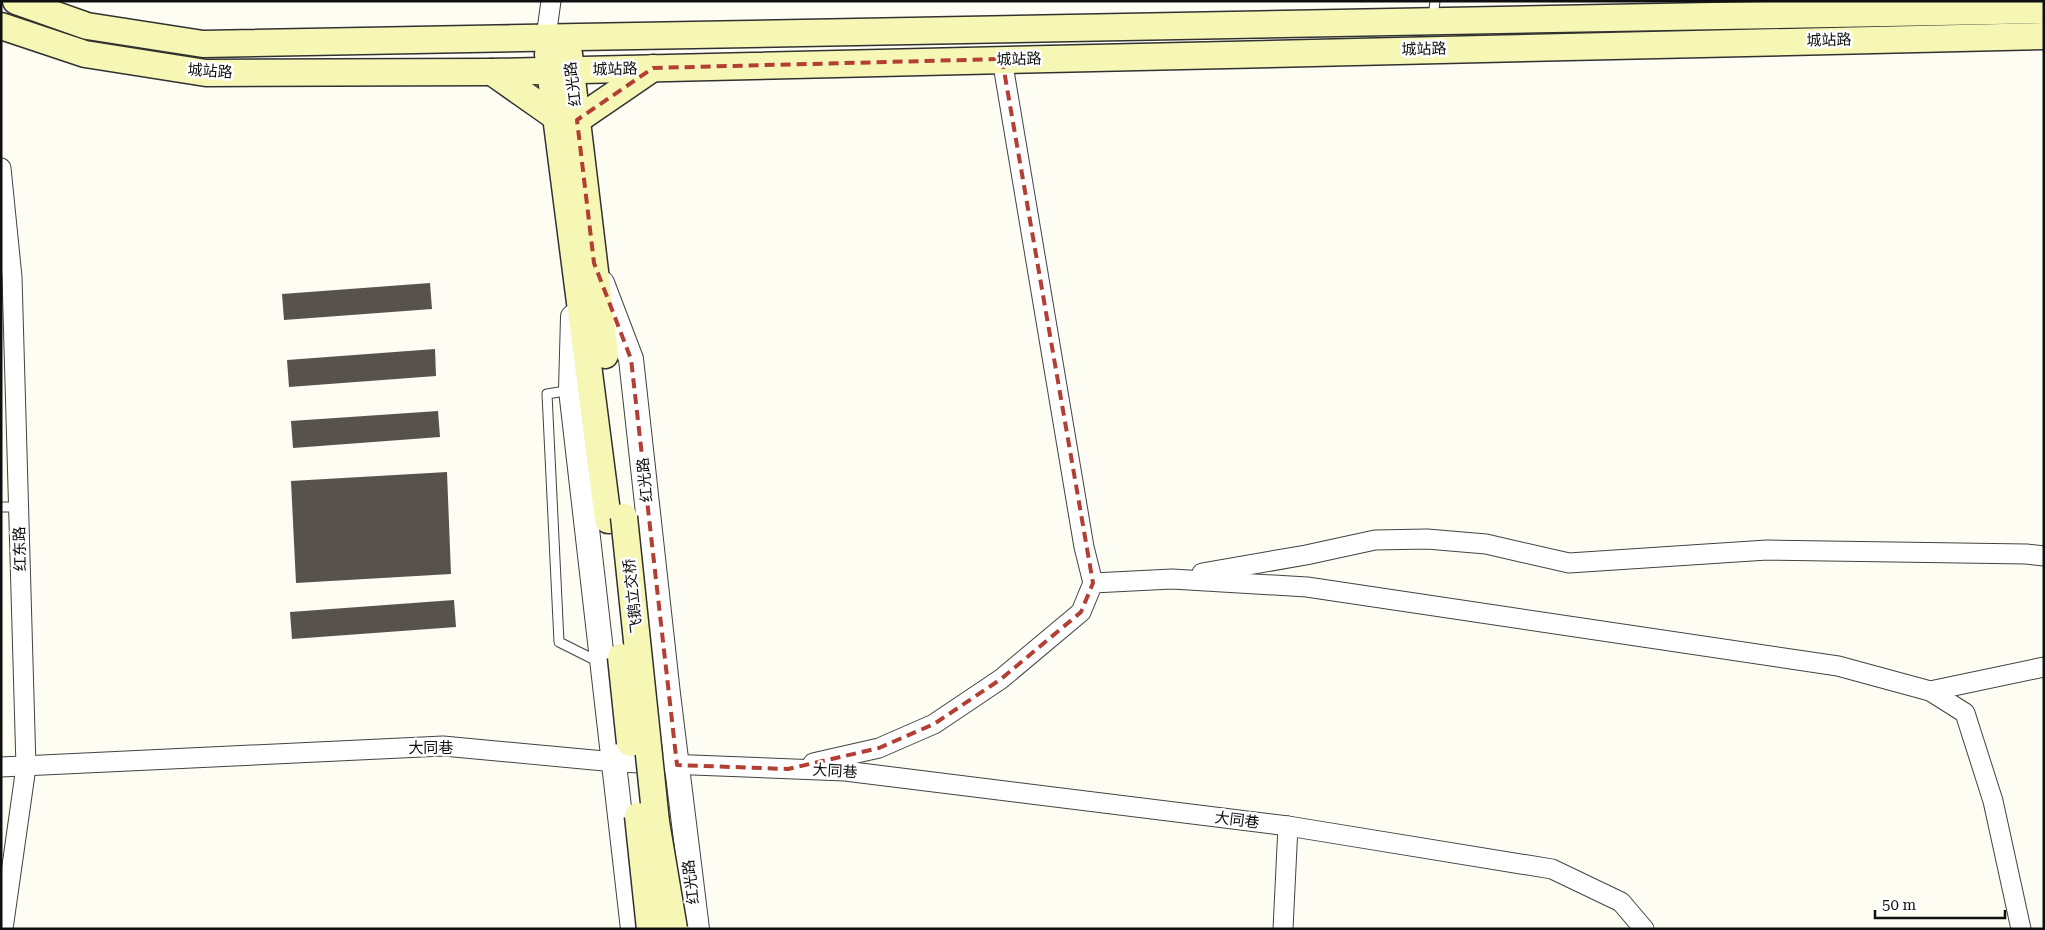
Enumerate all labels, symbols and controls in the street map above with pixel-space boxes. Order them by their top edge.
street label: 城站路 [1806,31,1852,49]
street label: 城站路 [1401,40,1447,58]
street label: 城站路 [996,50,1042,68]
street label: 城站路 [187,60,233,82]
street label: 城站路 [592,60,638,78]
street label: 红光路 [561,61,585,107]
street label: 红光路 [634,457,656,503]
street label: 红东路 [10,526,30,572]
street label: 飞鹅立交桥 [620,558,646,634]
street label: 大同巷 [408,739,454,757]
street label: 大同巷 [812,761,858,781]
street label: 大同巷 [1214,808,1260,832]
street label: 红光路 [679,859,703,905]
scale bar [1875,888,2005,920]
text: 50 m [1882,896,1917,914]

